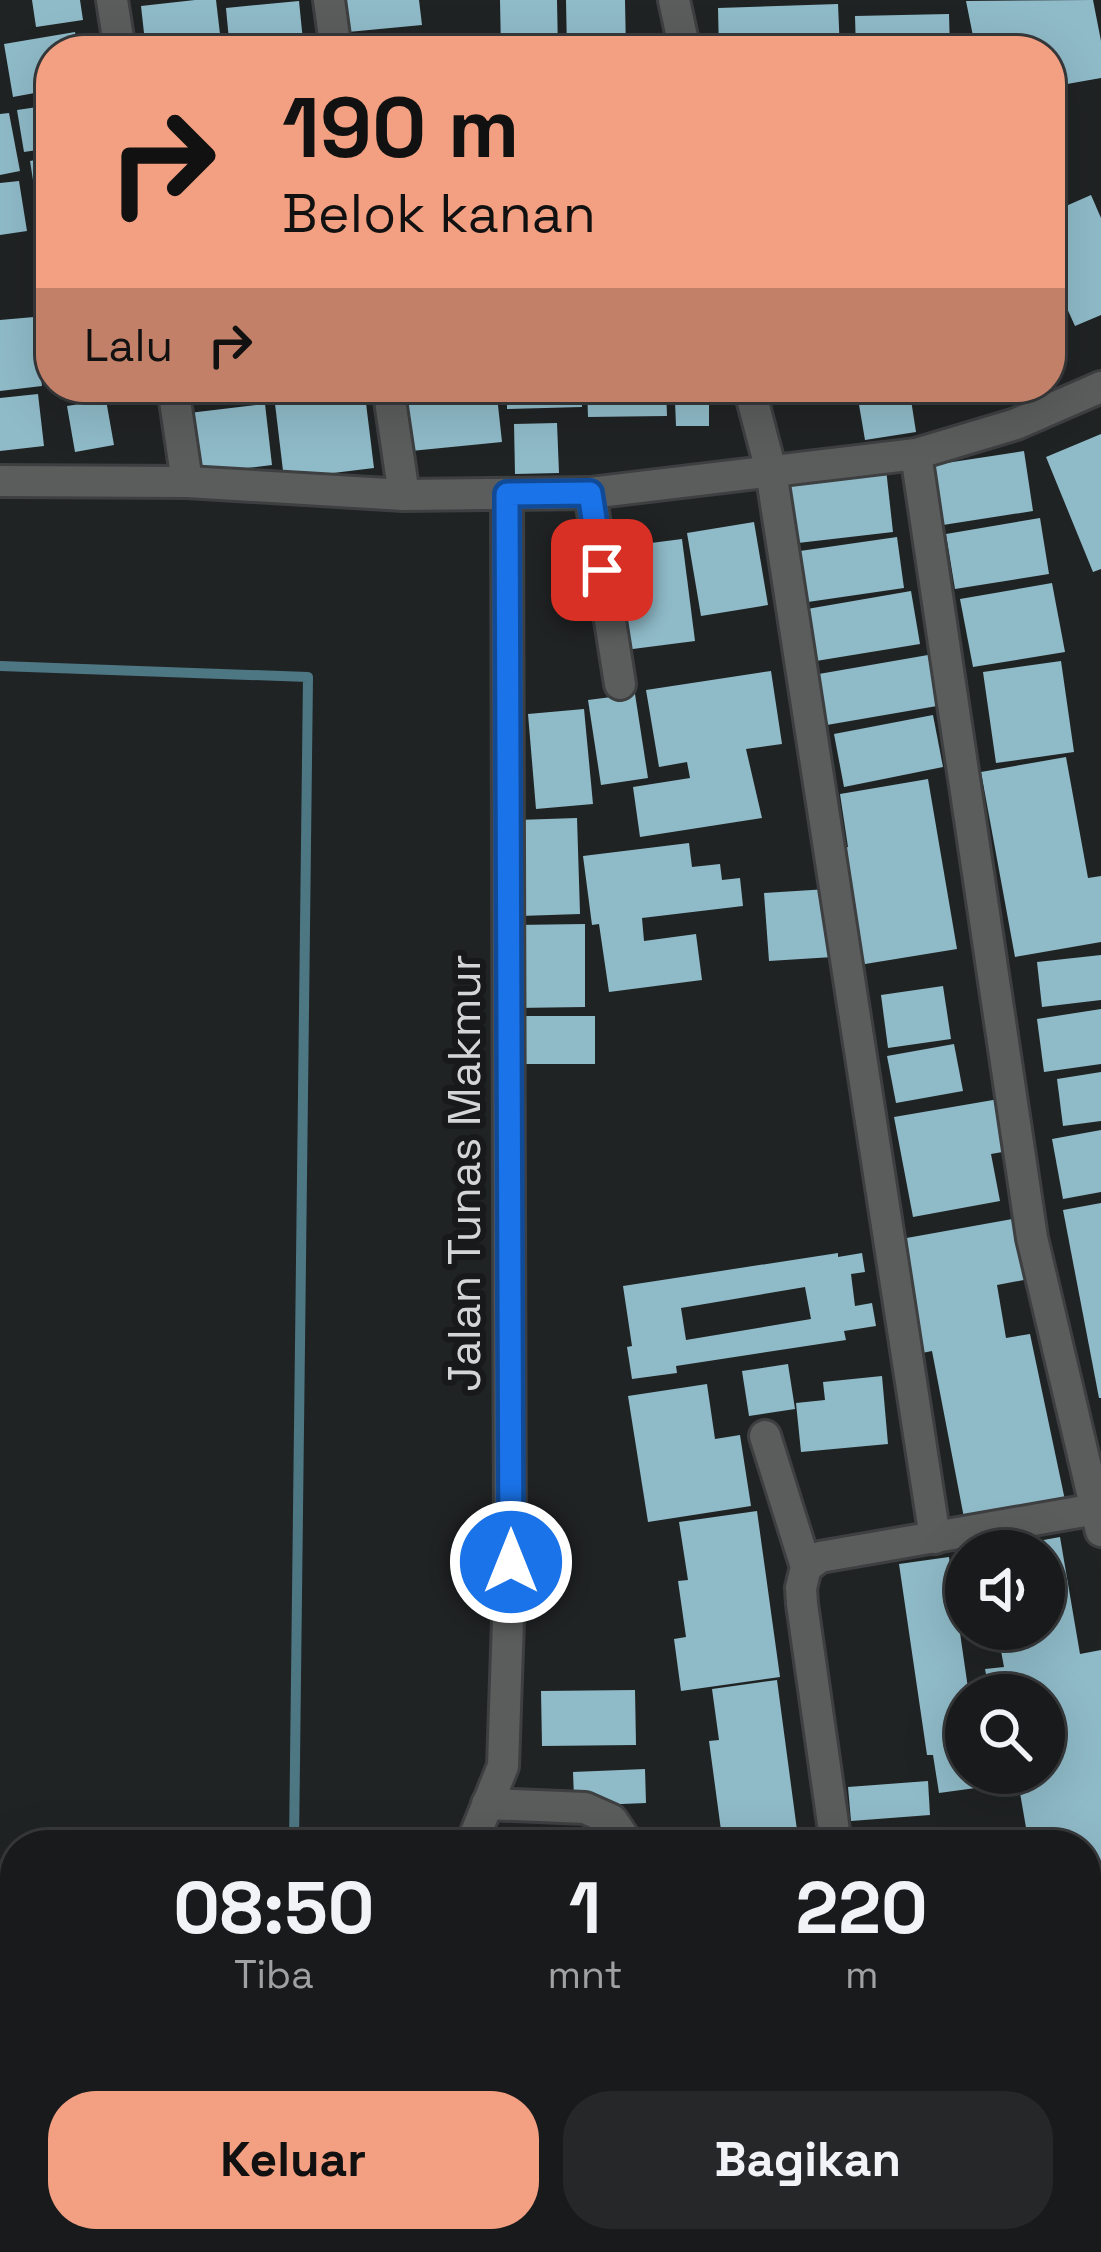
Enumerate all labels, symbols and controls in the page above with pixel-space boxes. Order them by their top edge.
text: 190 m [282,74,519,182]
icon: right [84,84,240,240]
text: Belok kanan [282,179,596,248]
icon: right [197,312,263,378]
text: Lalu [84,317,173,374]
pin [551,519,653,621]
icon: arrive [569,537,635,603]
street label: Jalan Tunas Makmur [436,954,493,1392]
position arrow [448,1499,574,1625]
map controls [945,1530,1065,1794]
button: sound [945,1530,1065,1650]
button: search [945,1674,1065,1794]
text: 08:50 [173,1862,374,1954]
text: 1 [569,1862,601,1954]
text: 220 [796,1862,928,1954]
text: Tiba [234,1950,314,1999]
text: mnt [548,1950,622,1999]
text: m [845,1950,878,1999]
button: Keluar [48,2091,539,2229]
button: Bagikan [563,2091,1053,2229]

